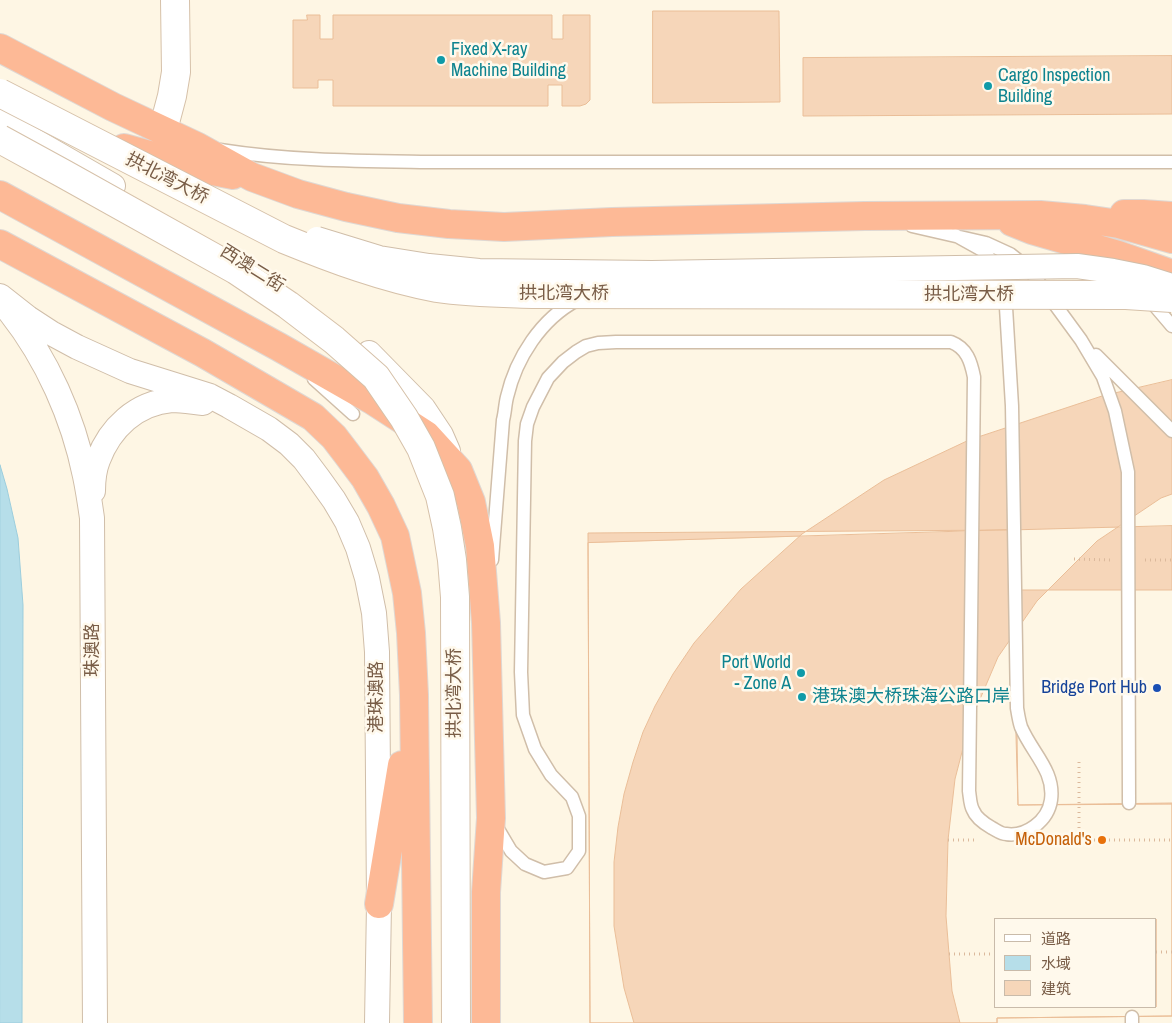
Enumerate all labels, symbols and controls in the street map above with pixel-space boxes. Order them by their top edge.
place label: Fixed X-ray Machine Building [451,39,566,82]
marker: Fixed X-ray Machine Building [435,54,447,66]
place label: Cargo Inspection Building [998,65,1110,108]
marker: Cargo Inspection Building [982,80,994,92]
street label: 拱北湾大桥 [122,149,212,209]
street label: 西澳二街 [216,241,288,297]
street label: 拱北湾大桥 [519,283,609,305]
street label: 拱北湾大桥 [924,284,1014,306]
street label: 珠澳路 [82,623,104,677]
street label: 拱北湾大桥 [444,648,466,738]
place label: Port World - Zone A [722,652,791,694]
street label: 港珠澳路 [366,661,388,733]
marker: Port World - Zone A [795,667,807,679]
place label: Bridge Port Hub [1041,677,1147,699]
marker: Bridge Port Hub [1151,682,1163,694]
place label: 港珠澳大桥珠海公路口岸 [812,686,1010,708]
marker: 港珠澳大桥珠海公路口岸 [796,691,808,703]
place label: McDonald's [1015,829,1092,851]
marker: McDonald's [1096,834,1108,846]
legend [994,918,1157,1008]
text: 道路 [1041,928,1071,949]
text: 水域 [1041,953,1071,974]
text: 建筑 [1041,978,1071,999]

